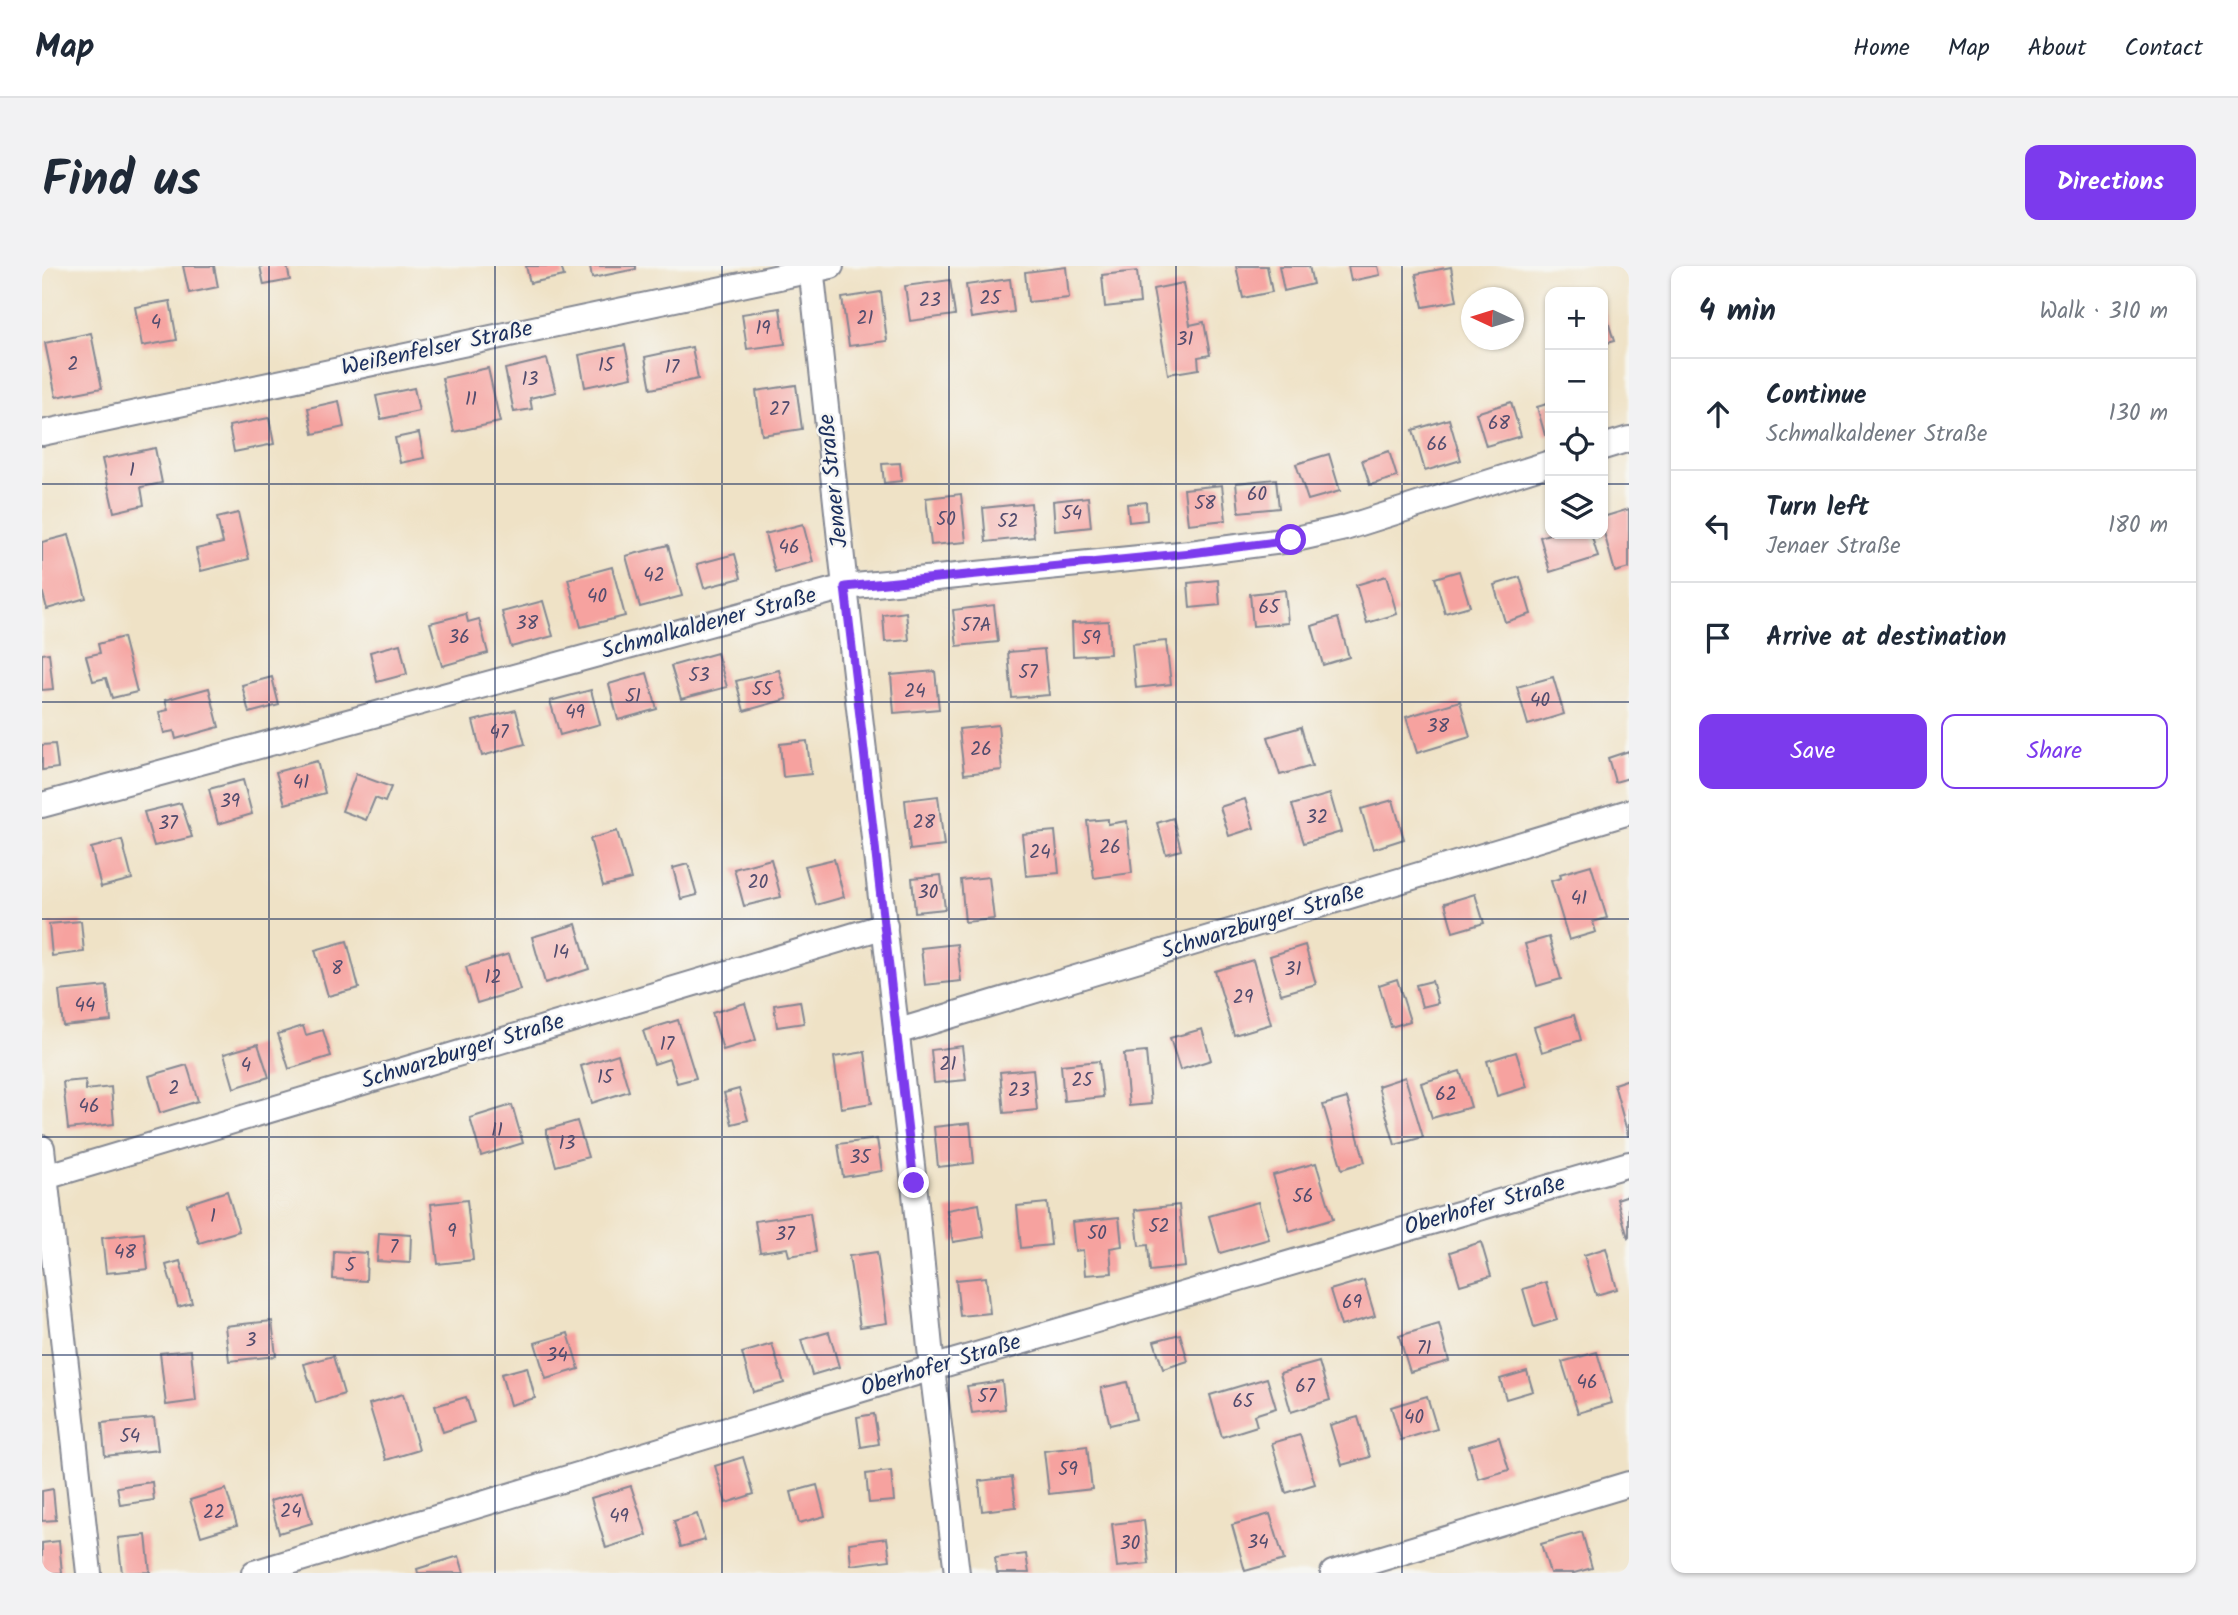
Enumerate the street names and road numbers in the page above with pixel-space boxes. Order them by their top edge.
street label: Weißenfelser Straße [338,311,536,387]
street label: Jenaer Straße [809,412,859,550]
street label: Schmalkaldener Straße [597,578,821,670]
street label: Schwarzburger Straße [1157,874,1369,970]
street label: Schwarzburger Straße [357,1004,569,1100]
street label: Oberhofer Straße [1400,1166,1570,1246]
street label: Oberhofer Straße [856,1325,1026,1407]

